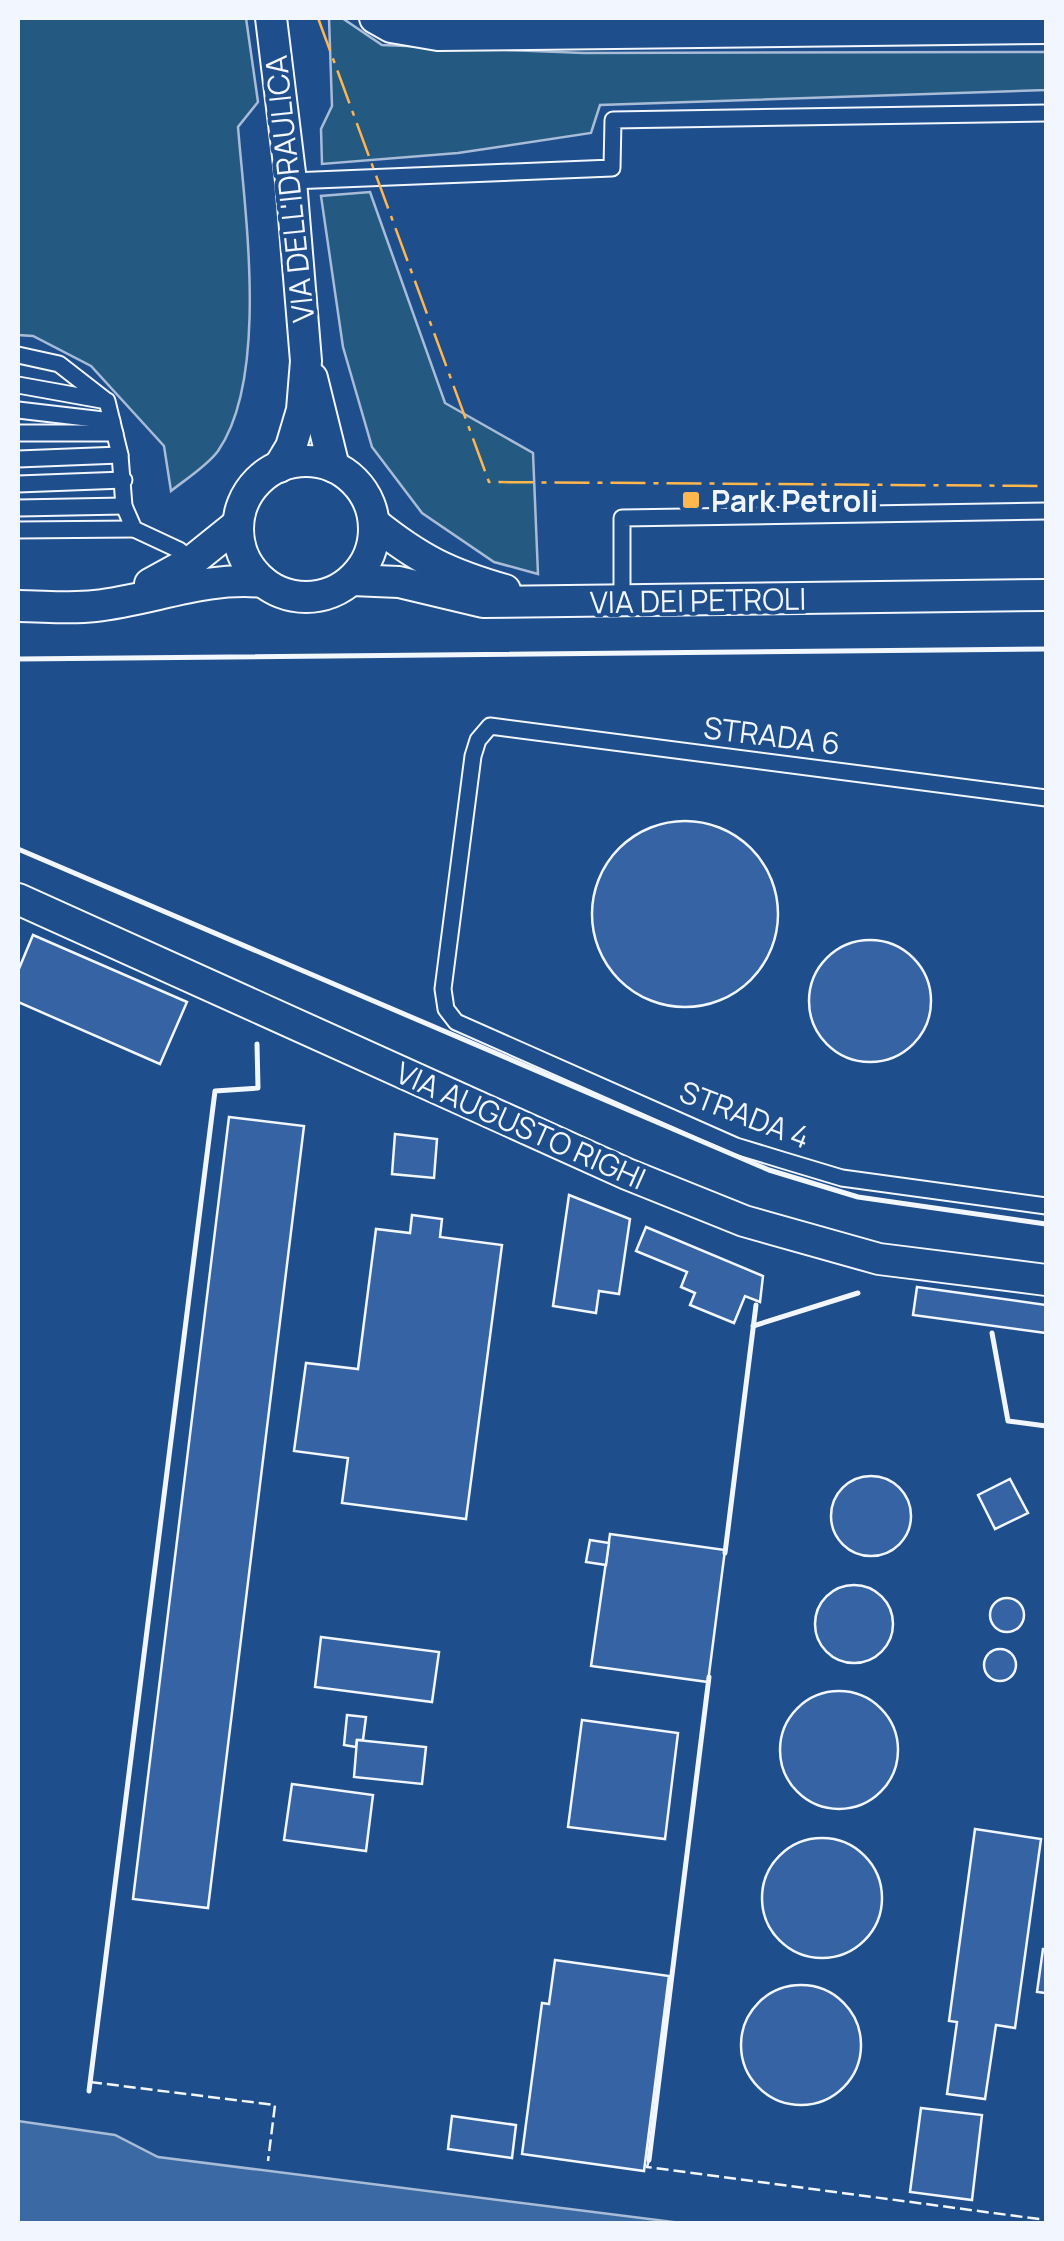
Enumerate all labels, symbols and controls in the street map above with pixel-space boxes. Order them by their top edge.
street label: VIA DELL'IDRAULICA [255,53,323,325]
place label: Park Petroli [711,480,878,521]
marker: Park Petroli [680,489,702,511]
street label: VIA DEI PETROLI [589,578,807,622]
street label: STRADA 6 [701,706,843,764]
street label: VIA AUGUSTO RIGHI [390,1051,652,1199]
street label: STRADA 4 [674,1070,816,1158]

